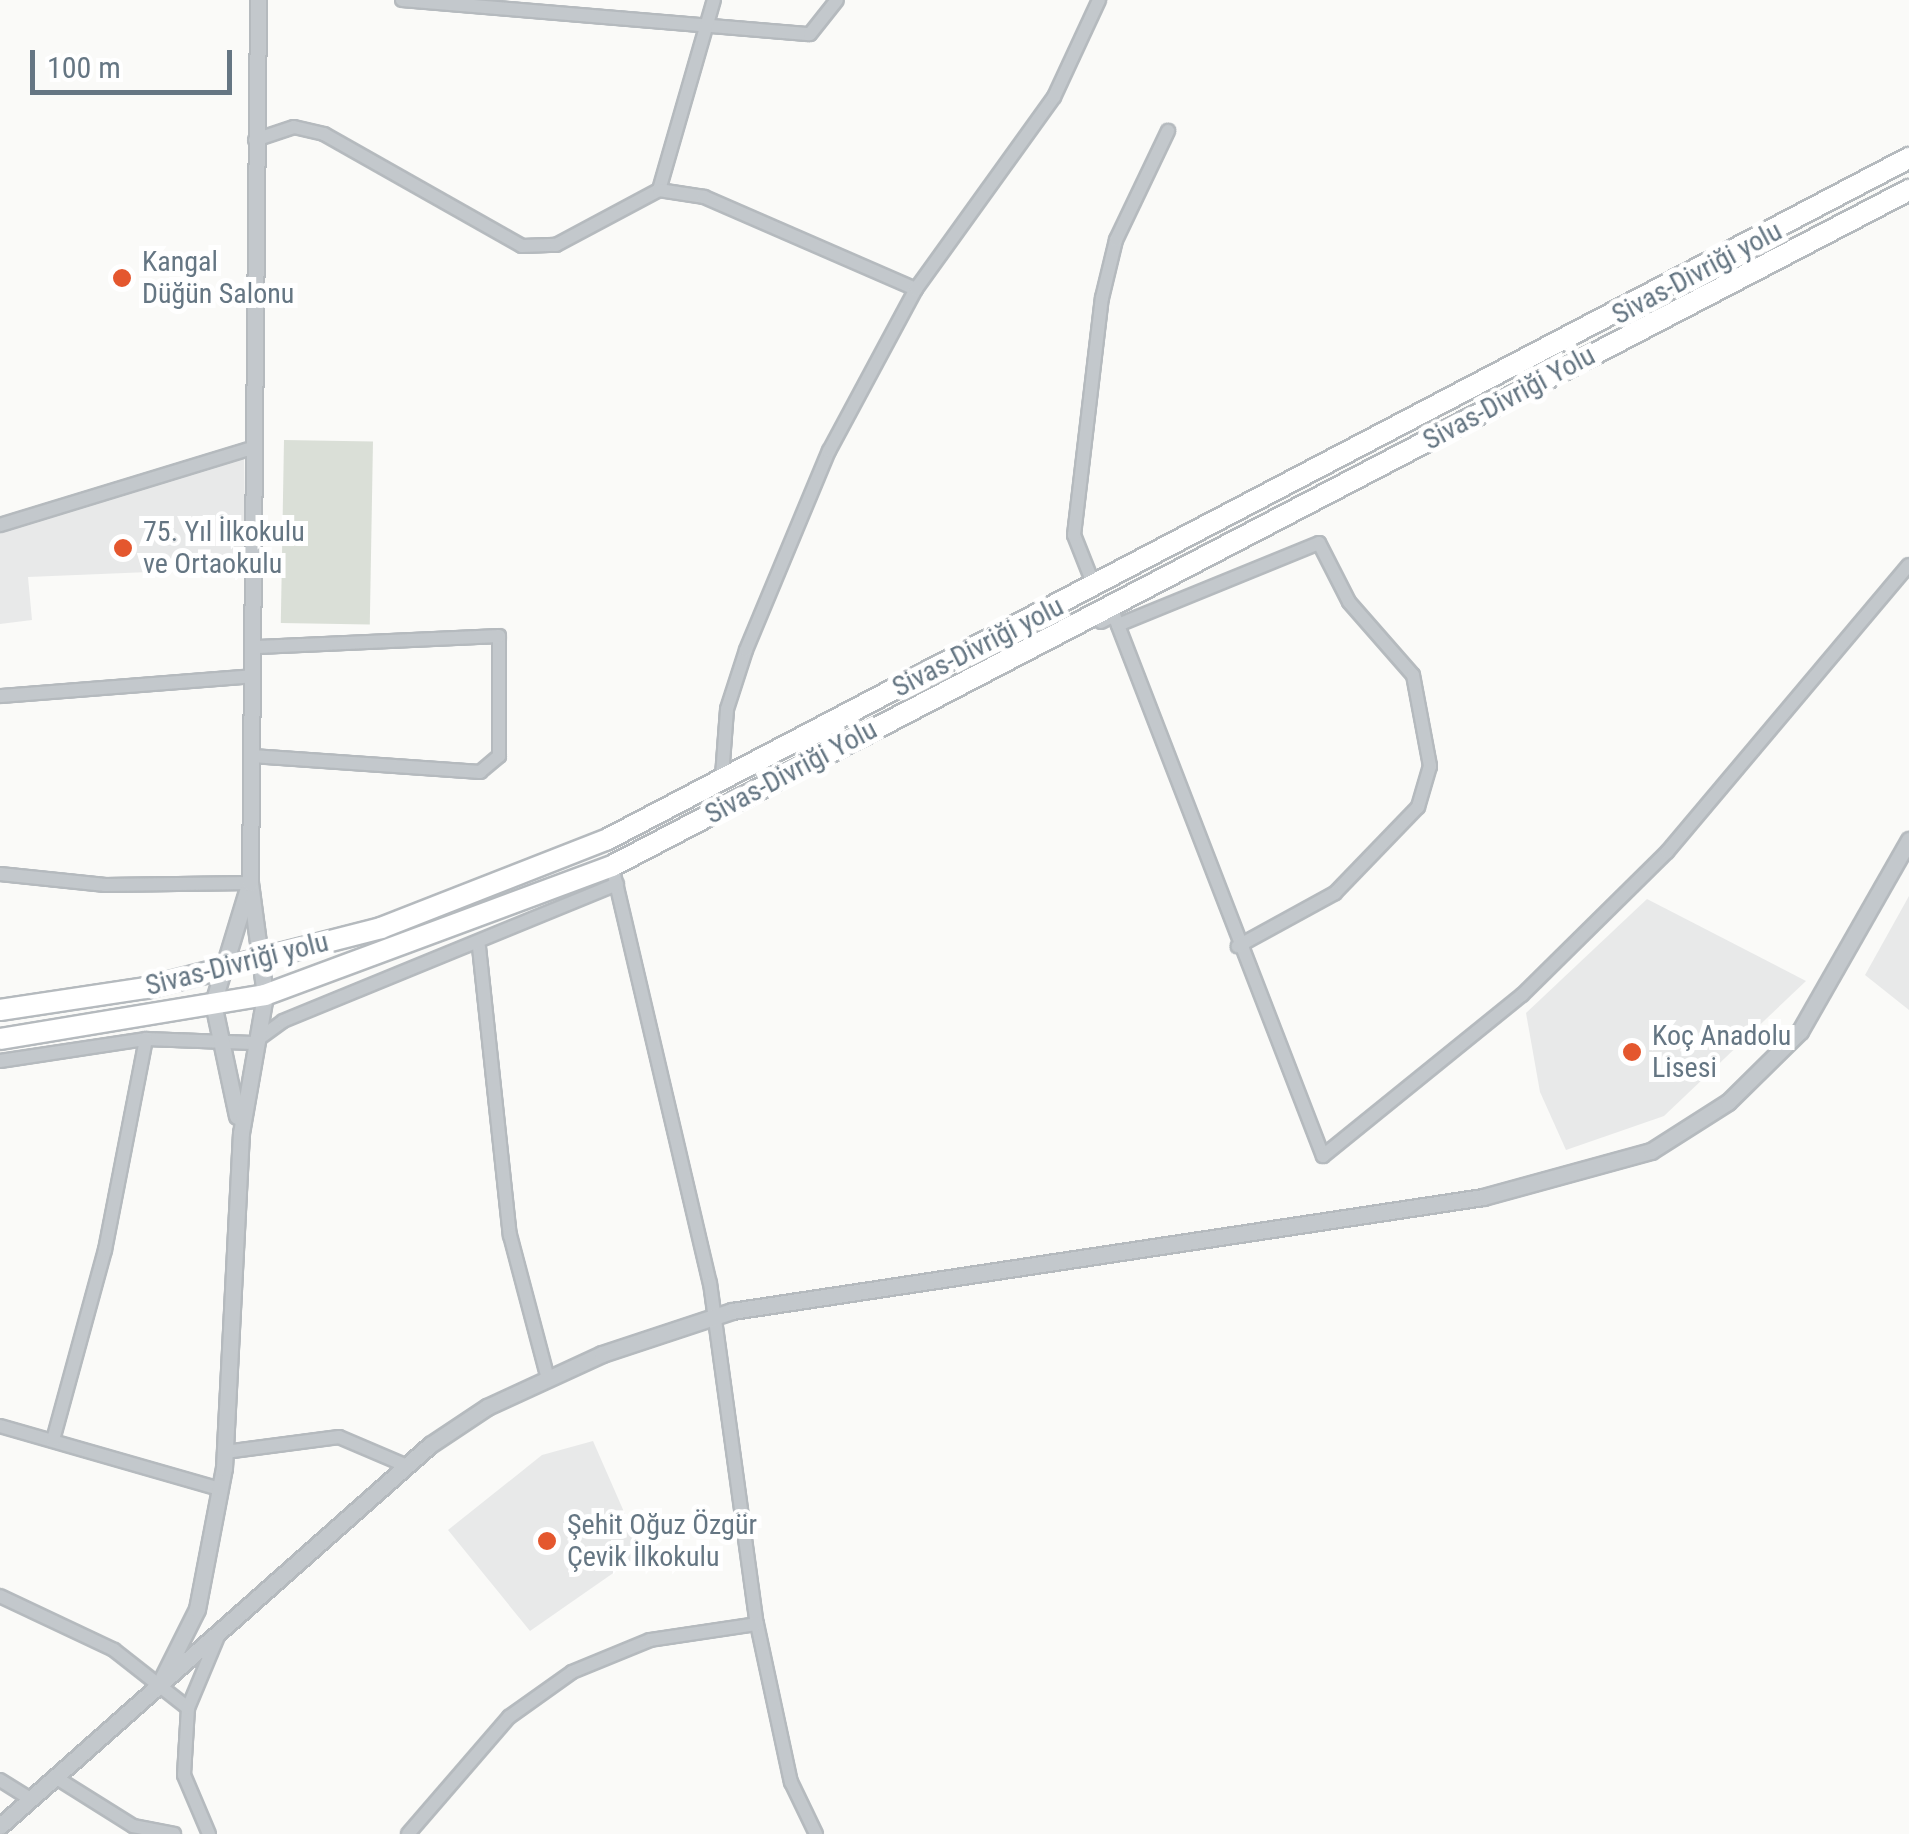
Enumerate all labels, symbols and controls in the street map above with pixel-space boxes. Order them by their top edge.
scale bar [35,30,238,92]
text: 100 m [47,50,121,85]
street label: Sivas-Divriği yolu [1606,214,1788,332]
place label: Kangal Düğün Salonu [142,245,294,311]
marker: Kangal Düğün Salonu [111,267,133,289]
street label: Sivas-Divriği Yolu [1417,339,1601,457]
place label: 75. Yıl İlkokulu ve Ortaokulu [143,515,305,581]
marker: 75. Yıl İlkokulu ve Ortaokulu [112,537,134,559]
street label: Sivas-Divriği yolu [887,590,1069,704]
street label: Sivas-Divriği Yolu [699,713,883,831]
street label: Sivas-Divriği yolu [142,925,332,1003]
place label: Koç Anadolu Lisesi [1652,1019,1791,1085]
marker: Koç Anadolu Lisesi [1621,1041,1643,1063]
place label: Şehit Oğuz Özgür Çevik İlkokulu [567,1508,757,1574]
marker: Şehit Oğuz Özgür Çevik İlkokulu [536,1530,558,1552]

